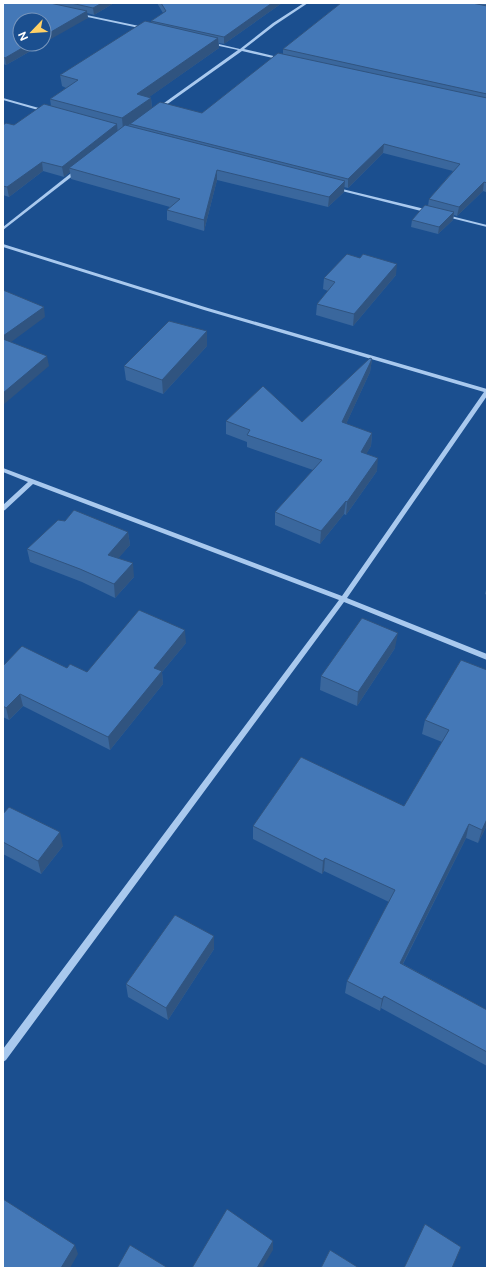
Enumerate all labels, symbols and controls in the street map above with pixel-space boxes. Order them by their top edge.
north arrow [12,12,52,52]
text: N [16,30,30,43]

